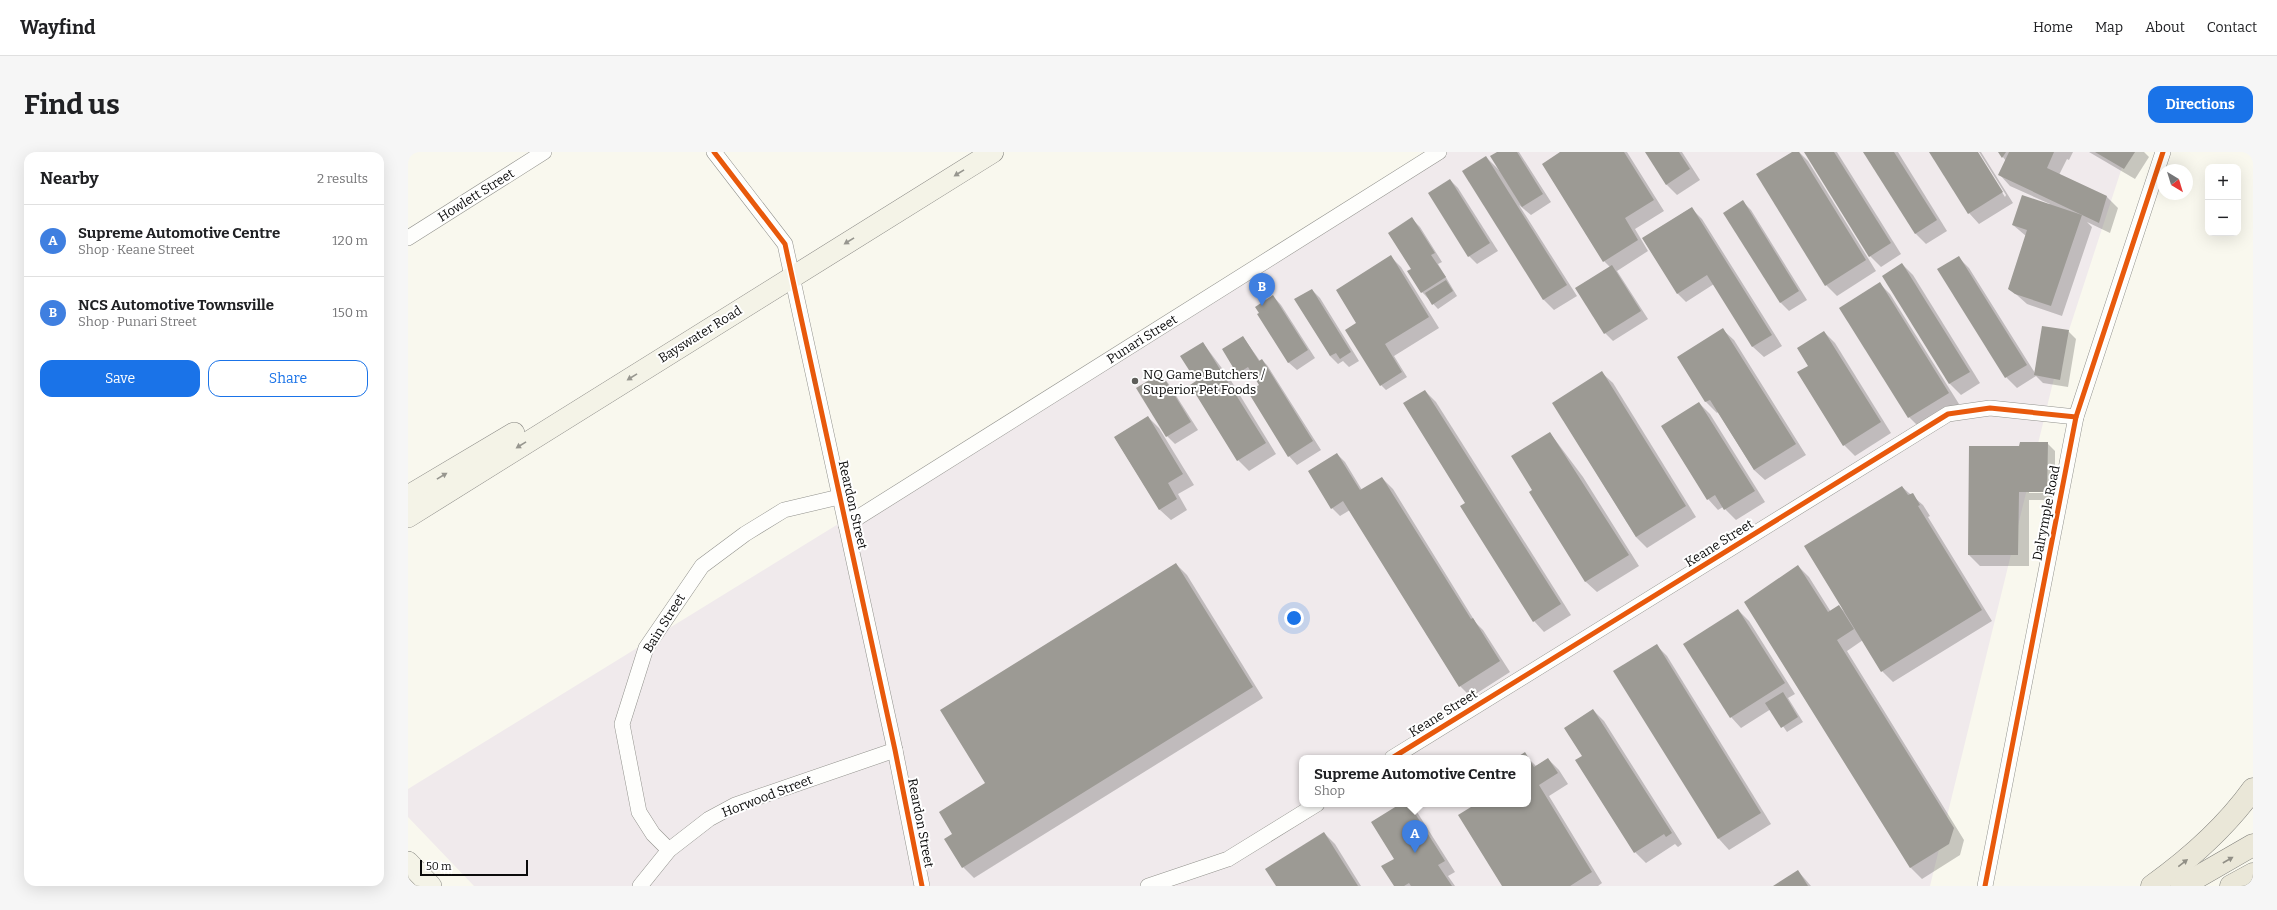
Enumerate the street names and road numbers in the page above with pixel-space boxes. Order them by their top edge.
street label: Howlett Street [435,165,517,224]
street label: Bayswater Road [656,302,745,366]
street label: Punari Street [1104,311,1180,366]
street label: Reardon Street [835,459,871,551]
street label: Dalrymple Road [2029,464,2063,562]
street label: Keane Street [1682,516,1756,570]
street label: Bain Street [640,591,688,655]
street label: Keane Street [1406,686,1480,740]
street label: Horwood Street [720,772,815,820]
street label: Reardon Street [905,777,937,869]

